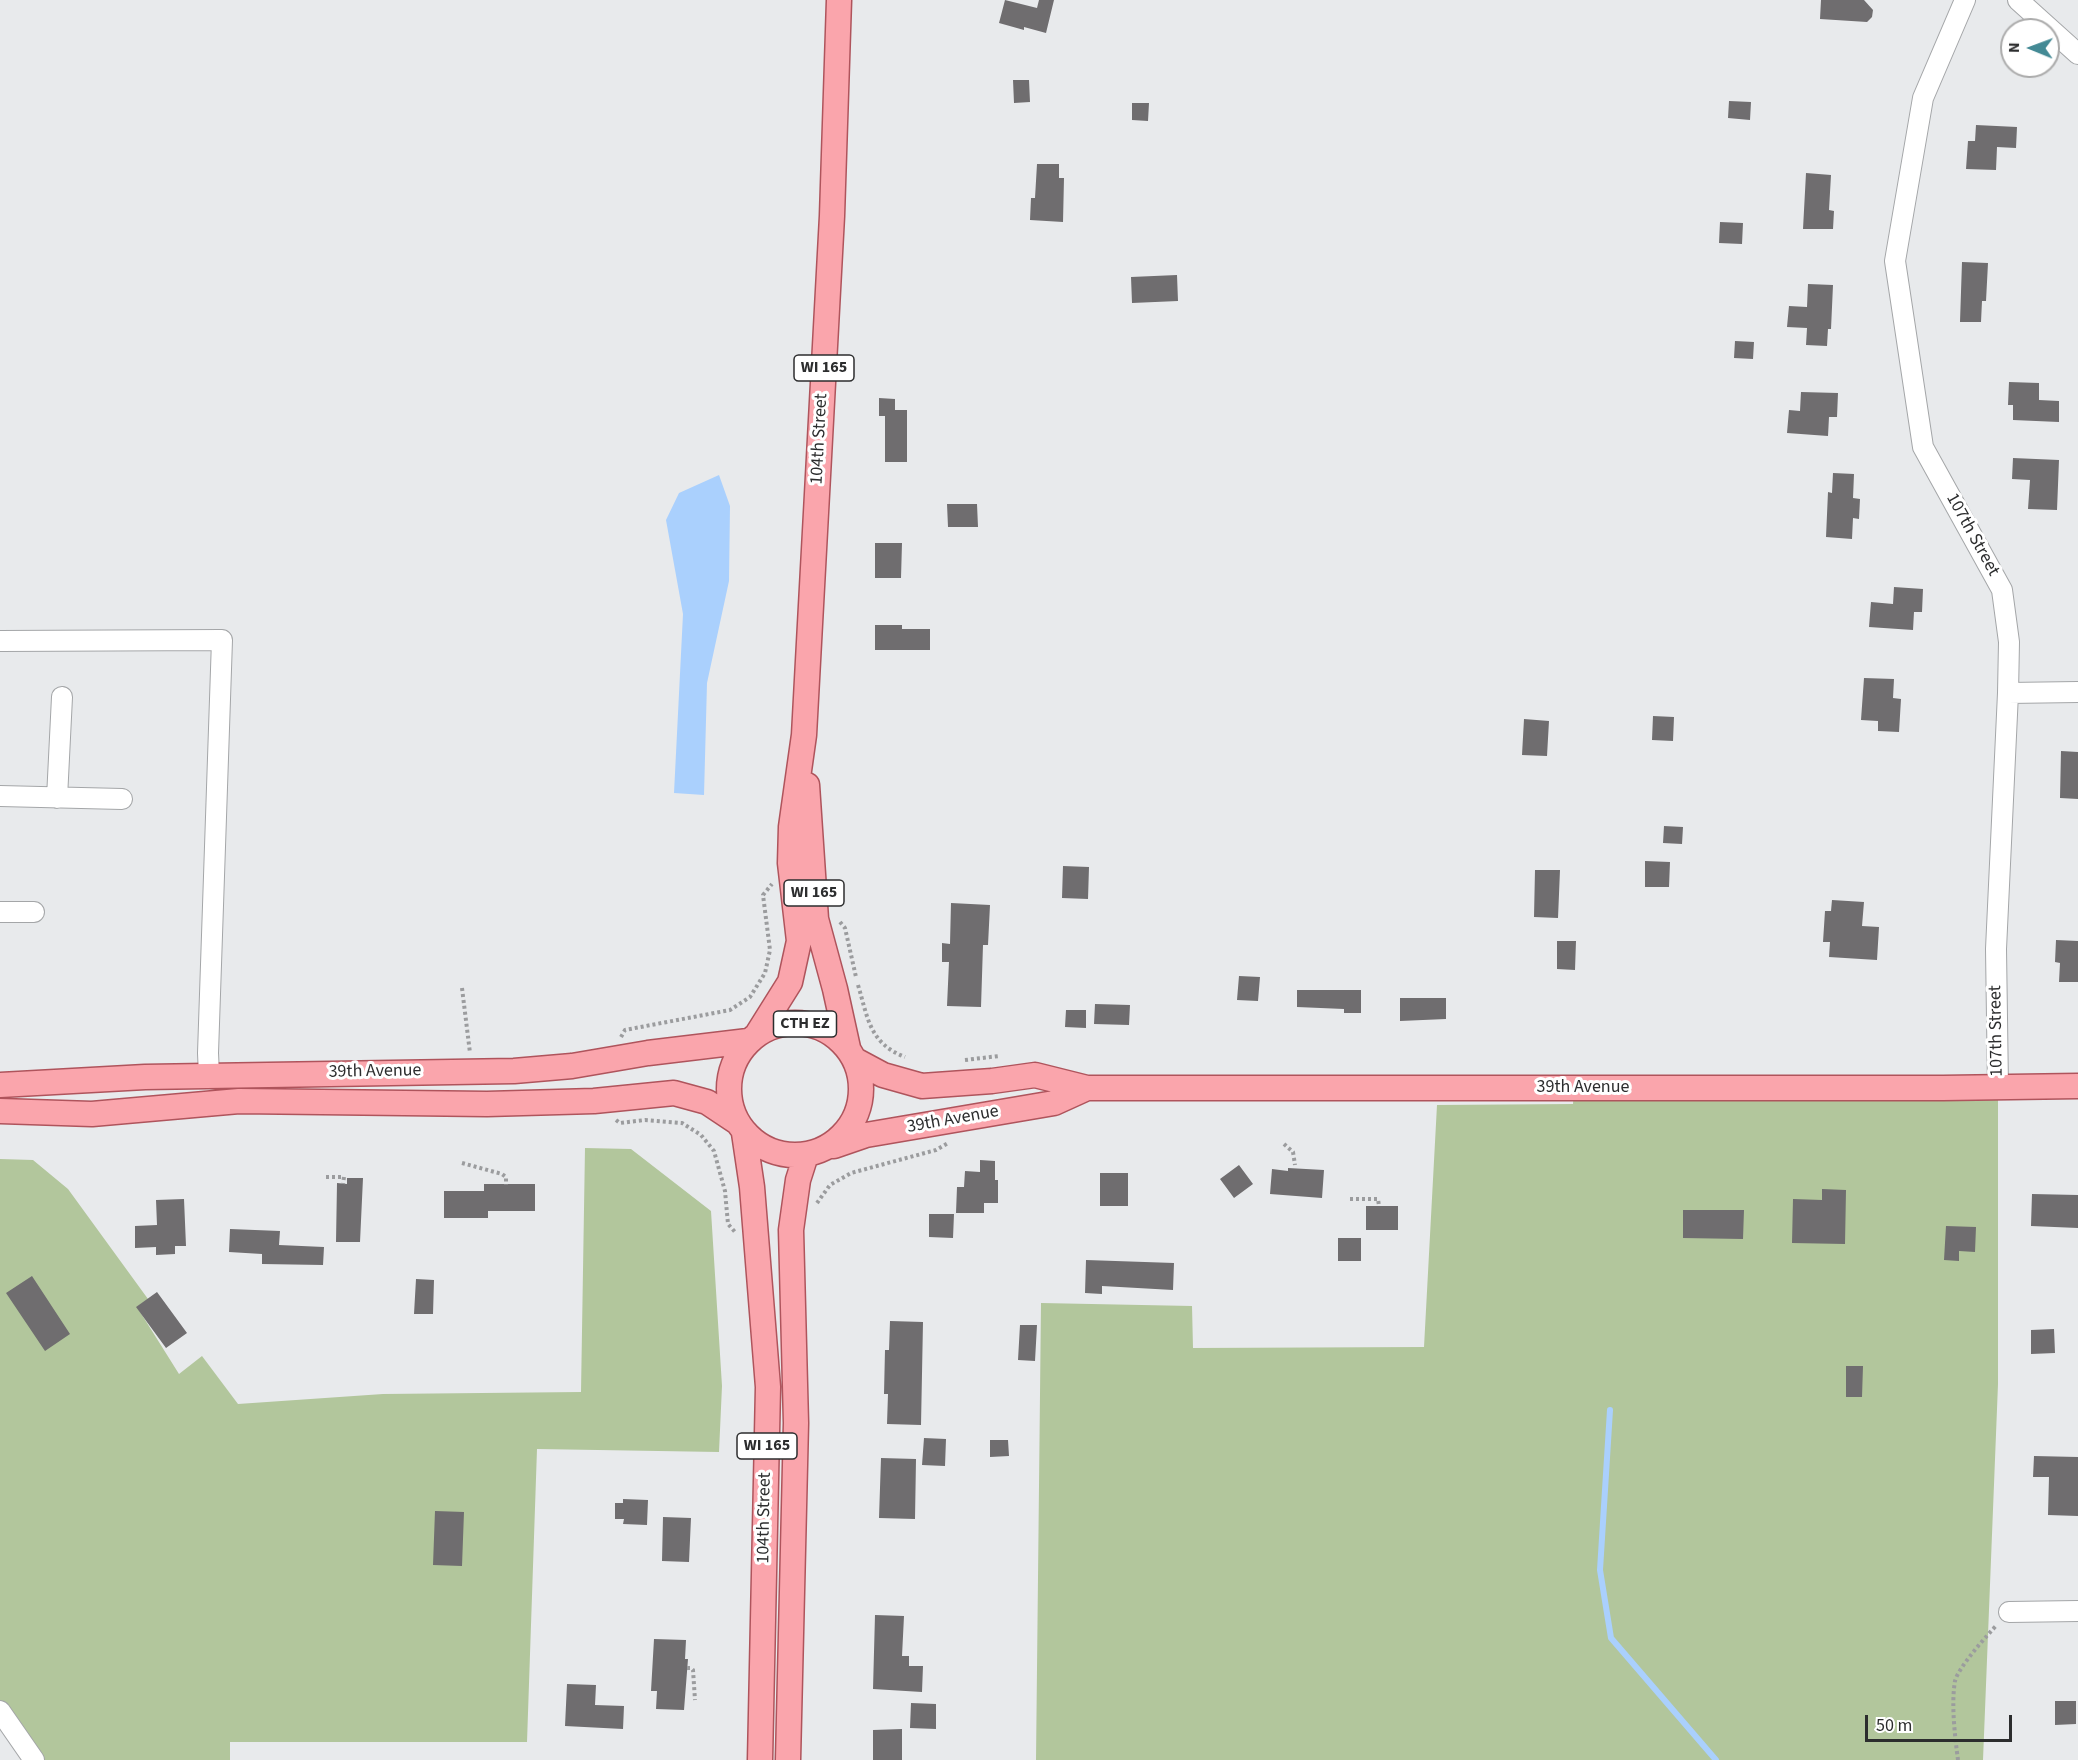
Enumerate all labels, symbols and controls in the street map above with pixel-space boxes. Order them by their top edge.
north arrow [2000,18,2060,78]
text: N [2003,42,2025,53]
road number: WI 165 [794,355,854,381]
street label: 104th Street [807,393,833,485]
street label: 107th Street [1940,490,2004,580]
road number: WI 165 [784,880,844,906]
street label: 107th Street [1985,985,2009,1077]
road number: CTH EZ [774,1011,836,1037]
street label: 39th Avenue [328,1060,422,1084]
street label: 39th Avenue [1537,1077,1629,1099]
street label: 39th Avenue [905,1101,1001,1139]
road number: WI 165 [737,1433,797,1459]
street label: 104th Street [753,1472,777,1564]
scale bar [1868,1703,2015,1741]
text: 50 m [1876,1713,1912,1738]

